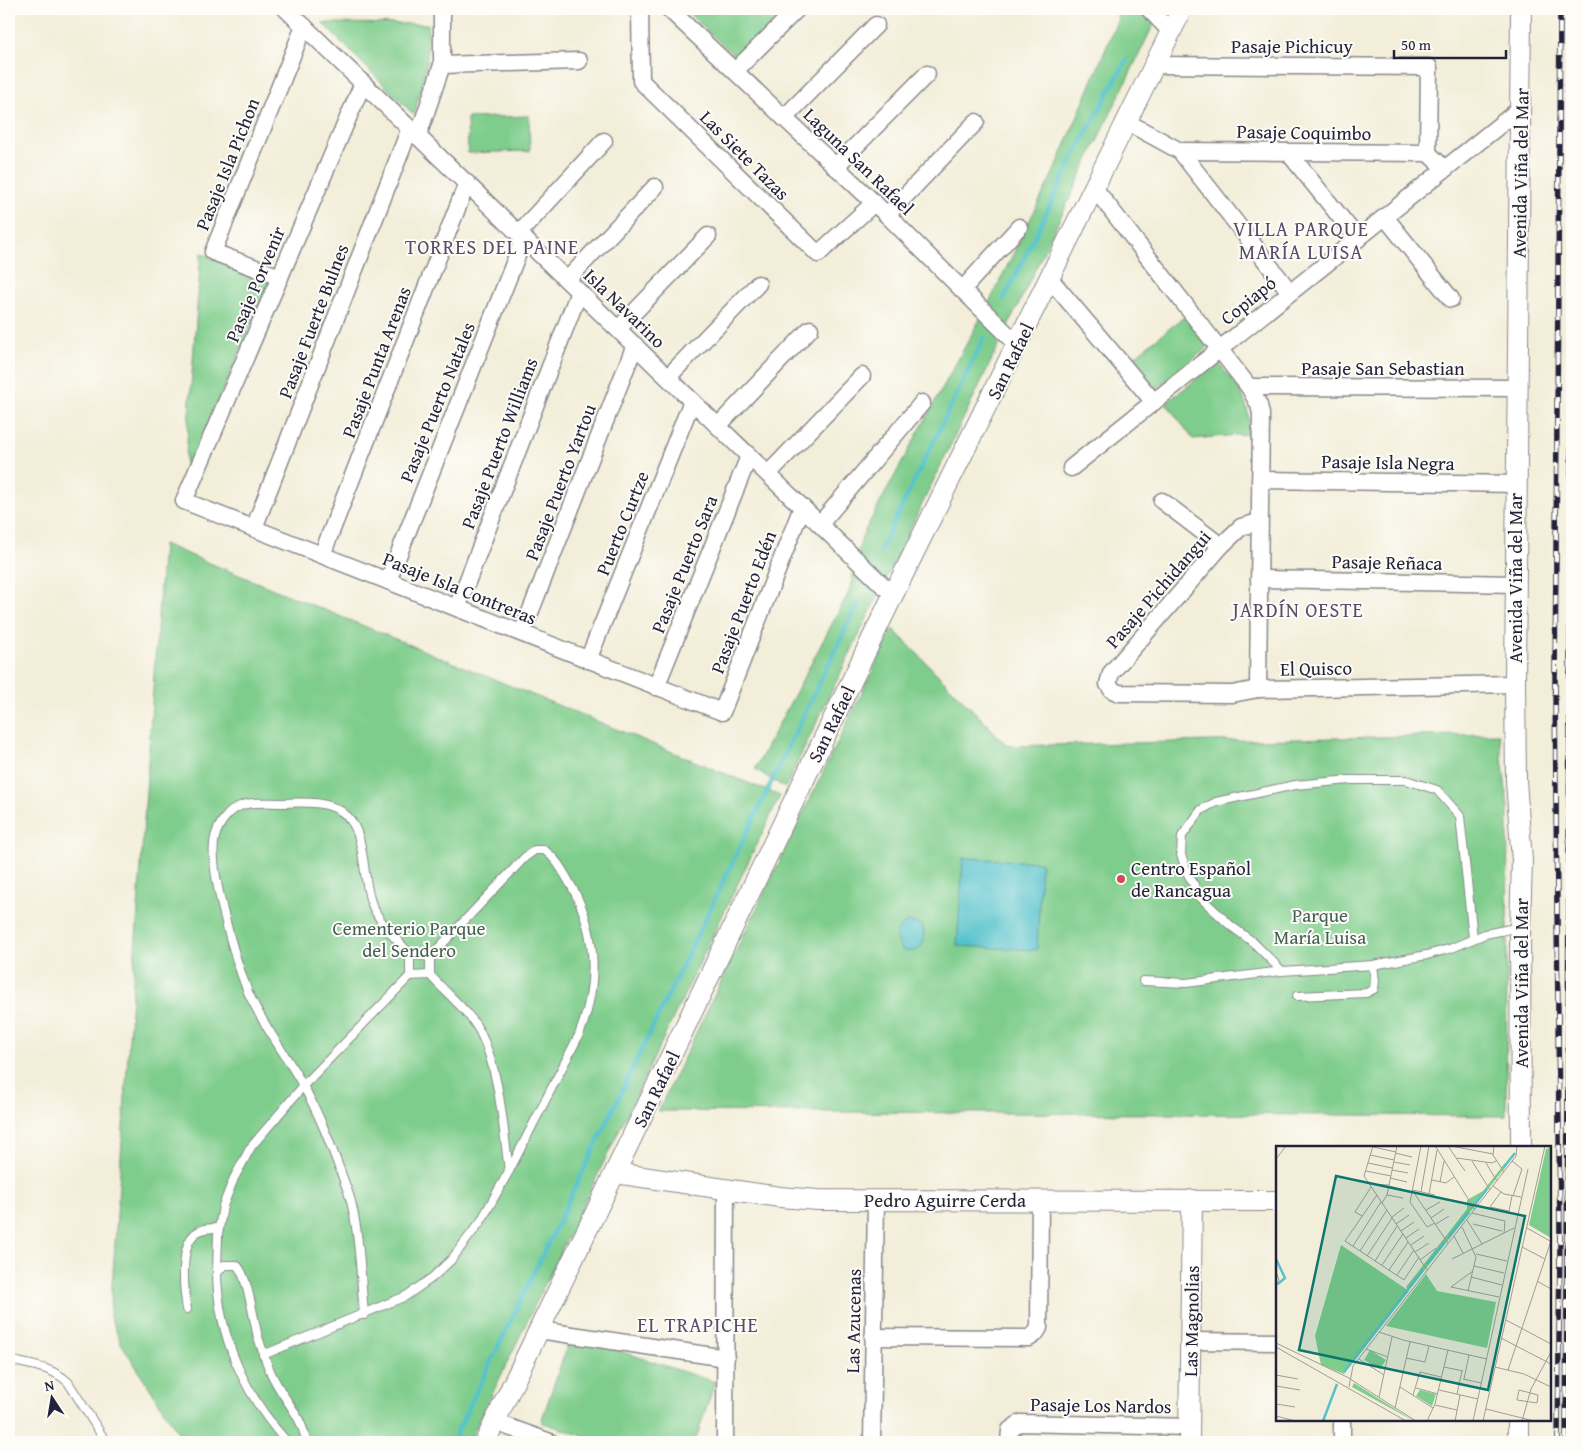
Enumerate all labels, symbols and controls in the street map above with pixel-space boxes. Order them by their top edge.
scale bar [1394,28,1506,60]
street label: Pasaje Pichicuy [1231,32,1353,60]
text: 50 m [1401,34,1432,55]
street label: Avenida Viña del Mar [1505,87,1535,258]
street label: Pasaje Isla Pichon [188,93,266,234]
street label: Laguna San Rafael [797,101,921,221]
street label: Las Siete Tazas [694,104,796,206]
street label: Pasaje Coquimbo [1236,117,1372,147]
district label: VILLA PARQUE MARÍA LUISA [1233,214,1369,266]
street label: Pasaje Porvenir [218,222,292,346]
district label: TORRES DEL PAINE [405,232,579,261]
street label: Pasaje Fuerte Bulnes [271,240,355,402]
street label: Isla Navarino [578,262,672,354]
street label: Copiapó [1214,269,1282,331]
street label: Pasaje Punta Arenas [334,282,418,442]
street label: Pasaje Puerto Natales [392,318,482,486]
street label: San Rafael [979,318,1041,404]
street label: Pasaje Puerto Williams [453,353,545,533]
street label: Pasaje San Sebastian [1301,354,1465,382]
street label: Pasaje Puerto Yartou [517,399,603,564]
street label: Pasaje Isla Negra [1321,447,1455,477]
street label: Puerto Curtze [588,467,656,579]
street label: Pasaje Puerto Sara [644,491,724,637]
street label: Avenida Viña del Mar [1501,493,1529,663]
street label: Pasaje Pichidangui [1099,524,1217,654]
street label: Pasaje Puerto Edén [703,526,783,678]
street label: Pasaje Isla Contreras [379,544,541,632]
street label: Pasaje Reñaca [1331,547,1443,577]
district label: JARDÍN OESTE [1229,595,1364,624]
street label: El Quisco [1280,653,1352,683]
street label: San Rafael [800,681,862,767]
place label: Centro Español de Rancagua [1131,854,1251,904]
marker: Centro Español de Rancagua [1115,873,1127,885]
street label: Avenida Viña del Mar [1507,898,1535,1068]
park label: Parque María Luisa [1274,901,1366,951]
park label: Cementerio Parque del Sendero [333,914,486,964]
street label: San Rafael [625,1046,687,1132]
inset map [1276,1146,1551,1421]
street label: Pedro Aguirre Cerda [864,1186,1026,1214]
street label: Las Magnolias [1176,1265,1206,1377]
street label: Las Azucenas [838,1268,868,1374]
district label: EL TRAPICHE [637,1310,759,1339]
north arrow [28,1374,78,1424]
text: N [43,1374,57,1396]
street label: Pasaje Los Nardos [1030,1390,1172,1420]

